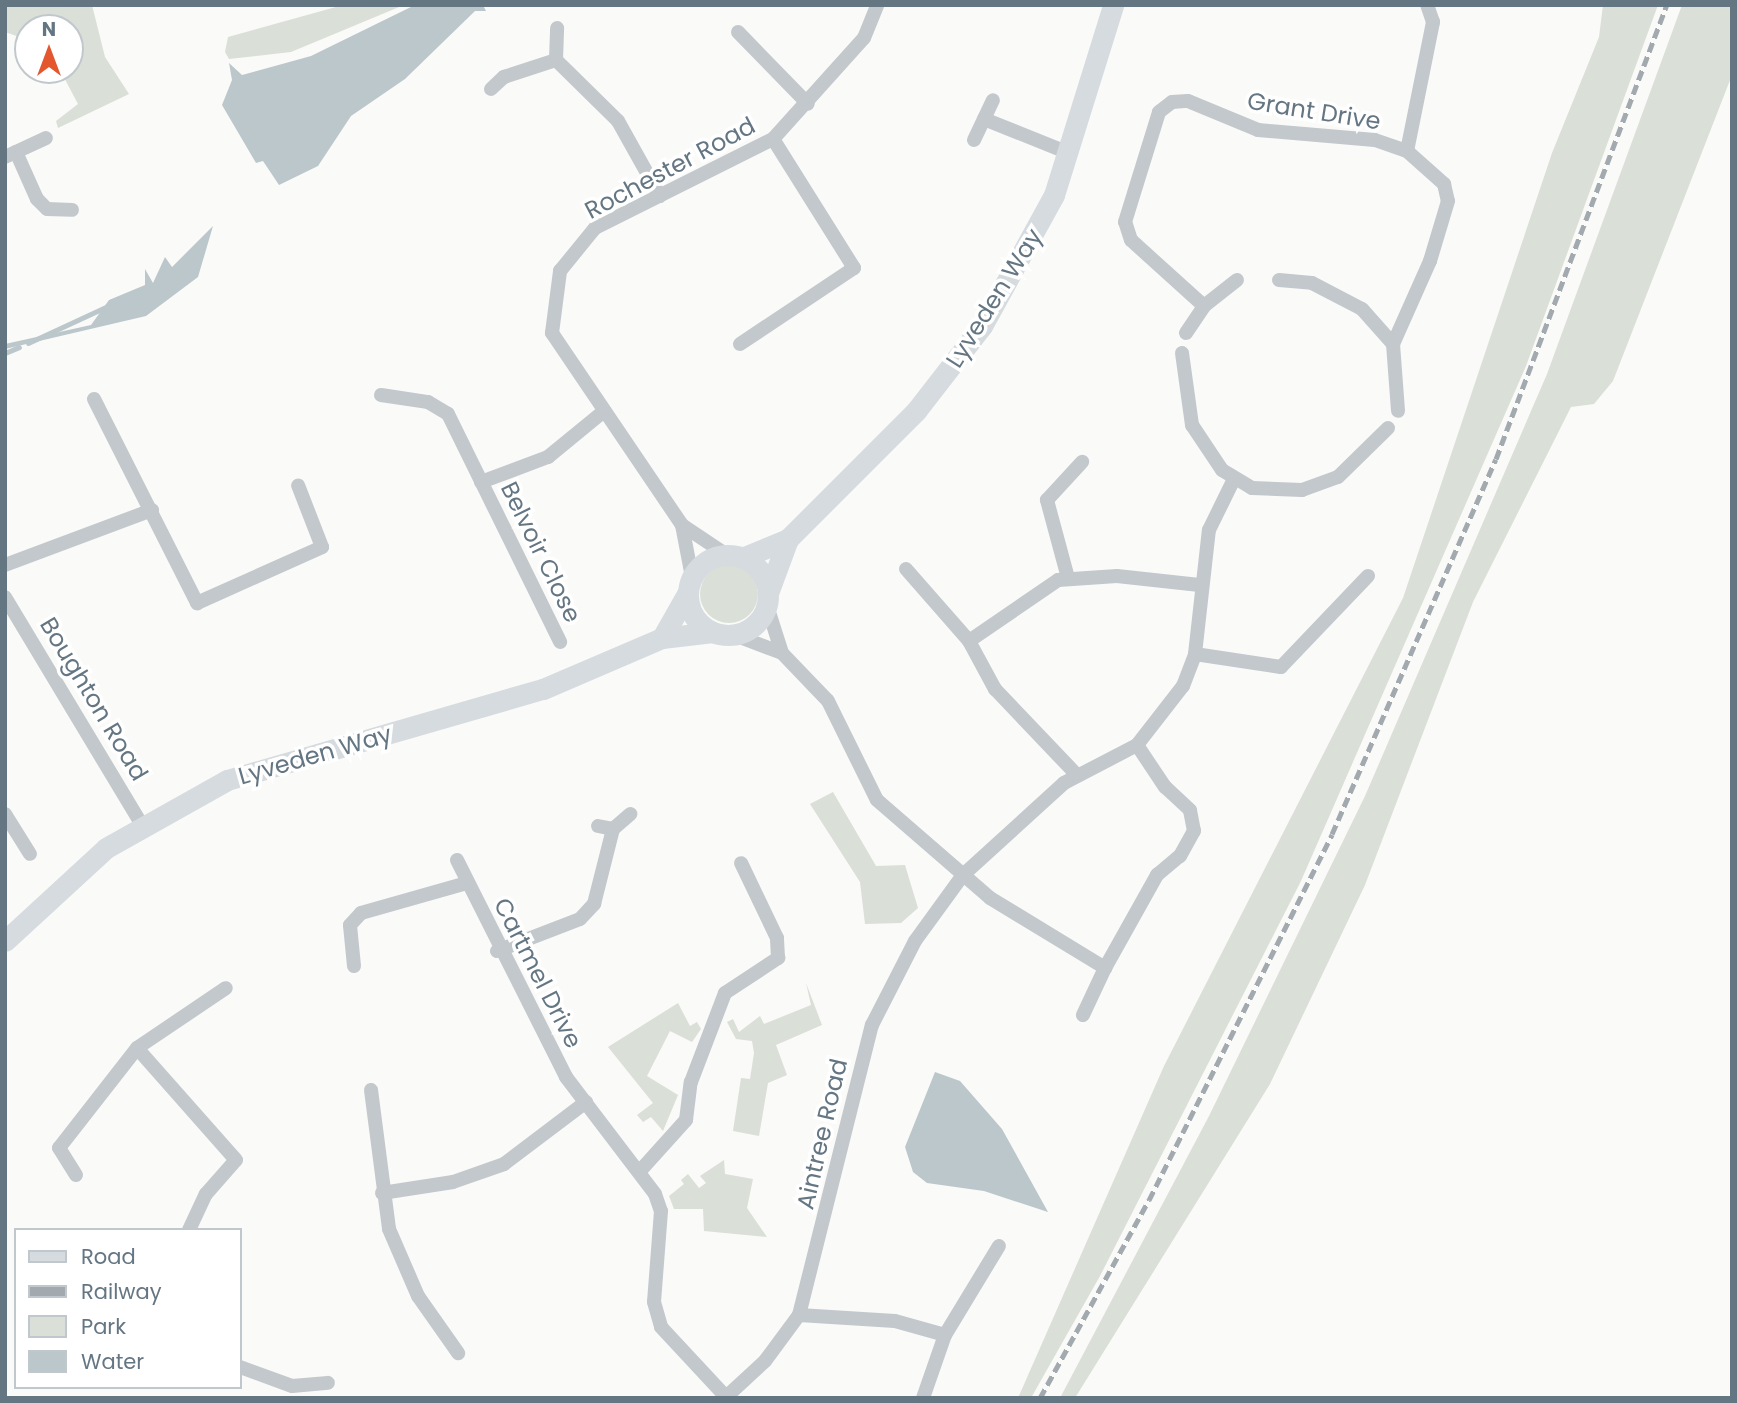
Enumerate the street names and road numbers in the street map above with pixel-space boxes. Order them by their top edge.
street label: Grant Drive [1245,86,1383,136]
street label: Rochester Road [580,111,760,225]
street label: Lyveden Way [940,223,1048,373]
street label: Belvoir Close [495,477,587,627]
street label: Boughton Road [34,612,154,786]
street label: Lyveden Way [235,719,395,791]
street label: Cartmel Drive [488,893,588,1053]
street label: Aintree Road [791,1056,853,1212]

